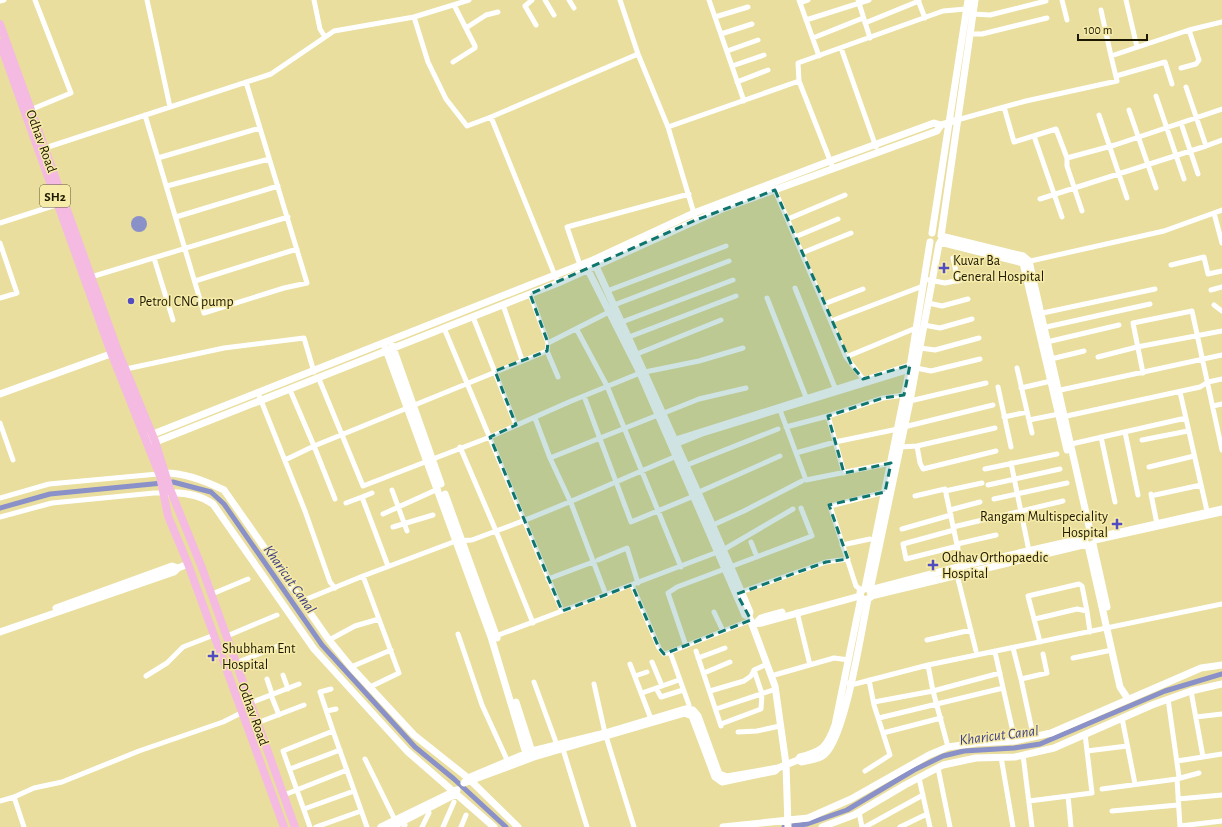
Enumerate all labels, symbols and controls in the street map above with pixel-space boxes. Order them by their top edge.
scale bar [1078,16,1147,42]
text: 100 m [1084,24,1112,36]
street label: Odhav Road [23,108,59,175]
road number: SH2 [40,185,70,207]
place label: Kuvar Ba General Hospital [953,254,1044,284]
marker: Kuvar Ba General Hospital [938,262,950,274]
place label: Petrol CNG pump [139,295,234,309]
marker: Petrol CNG pump [126,296,136,306]
place label: Rangam Multispeciality Hospital [980,510,1108,540]
marker: Rangam Multispeciality Hospital [1111,518,1123,530]
water label: Kharicut Canal [261,542,319,617]
place label: Odhav Orthopaedic Hospital [942,551,1049,581]
marker: Odhav Orthopaedic Hospital [927,559,939,571]
place label: Shubham Ent Hospital [222,642,296,672]
marker: Shubham Ent Hospital [207,650,219,662]
street label: Odhav Road [235,681,271,748]
water label: Kharicut Canal [958,723,1040,748]

